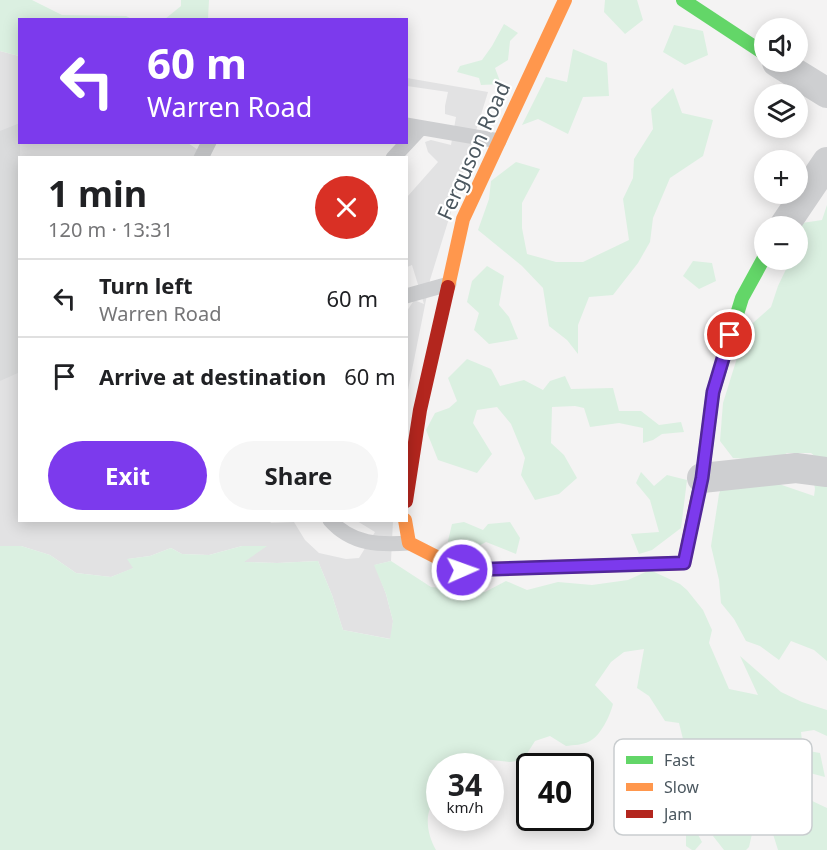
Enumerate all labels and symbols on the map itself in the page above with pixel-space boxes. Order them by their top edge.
street label: Ferguson Road [430,77,516,224]
pin [704,309,755,360]
position arrow [430,538,494,602]
legend [614,739,812,835]
text: Fast [664,749,695,771]
speed limit sign: 40 [516,753,594,831]
text: Slow [664,776,699,798]
text: Jam [662,803,692,825]

